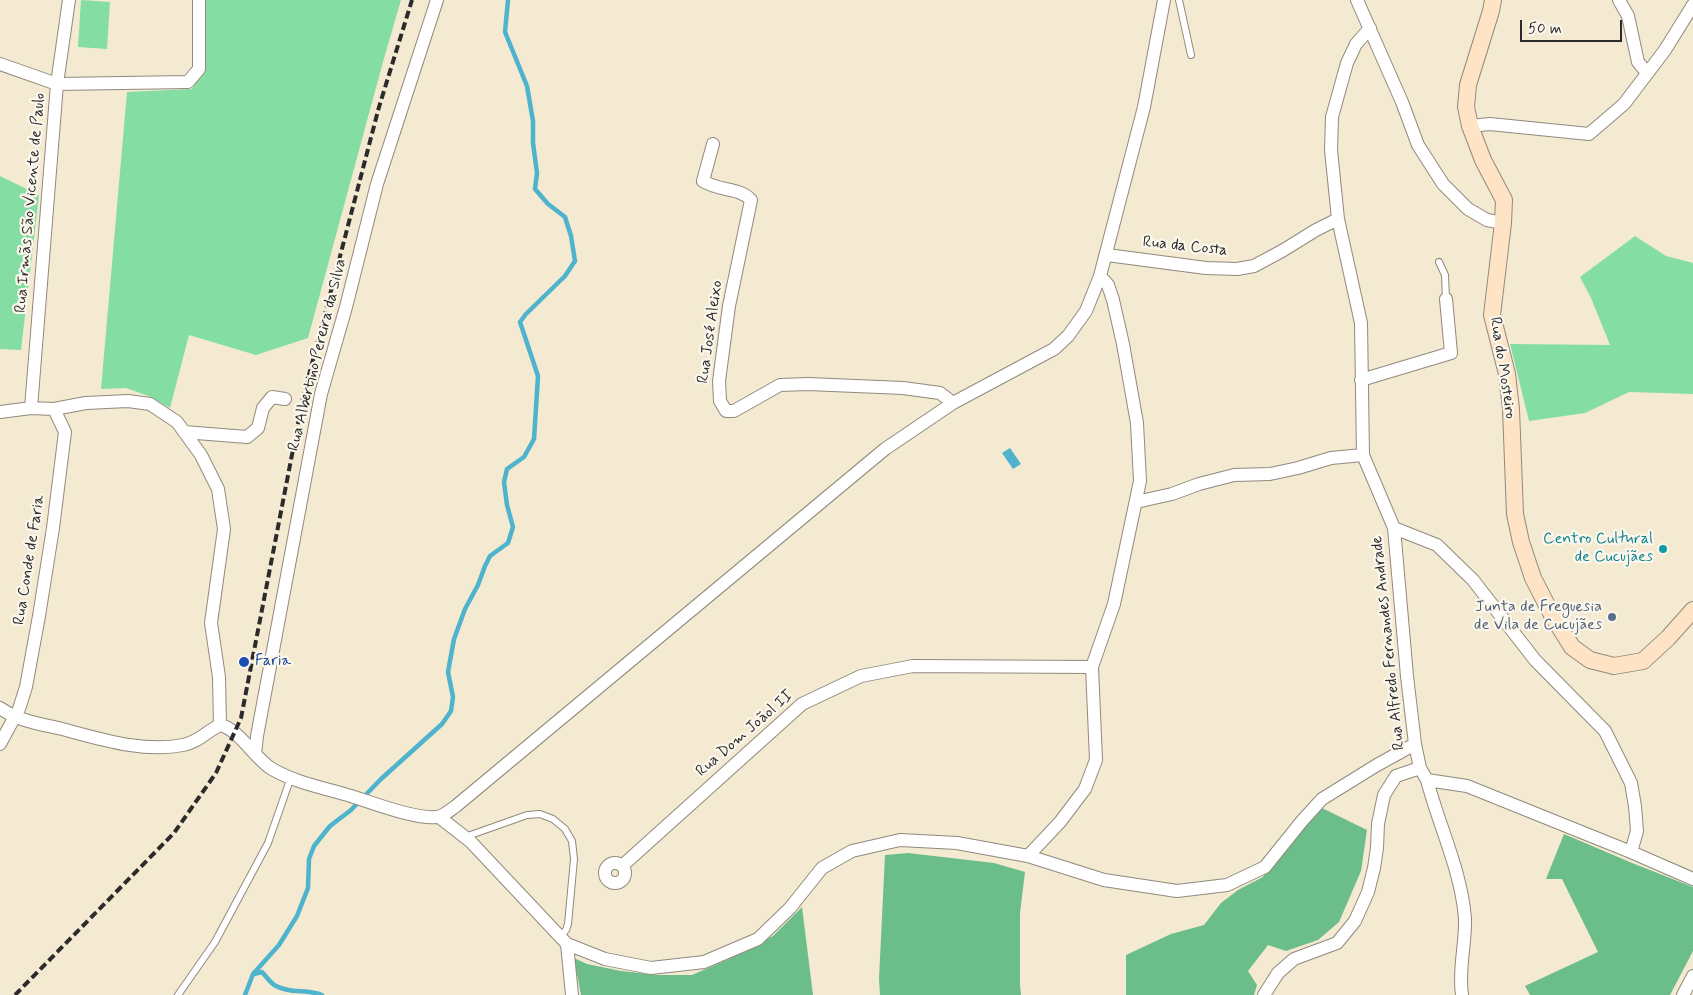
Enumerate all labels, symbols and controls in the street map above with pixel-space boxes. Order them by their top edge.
scale bar [1523,10,1626,42]
text: 50 m [1528,19,1562,39]
street label: Rua Irmãs São Vicente de Paulo [12,92,50,314]
street label: Rua da Costa [1142,233,1228,261]
street label: Rua Albertino Pereira da Silva [285,257,351,453]
street label: Rua José Aleixo [694,279,728,385]
street label: Rua do Mosteiro [1484,316,1520,420]
street label: Rua Conde de Faria [10,494,50,626]
place label: Centro Cultural de Cucujães [1543,530,1653,568]
street label: Rua Alfredo Fernandes Andrade [1368,535,1410,751]
marker: Centro Cultural de Cucujães [1657,543,1669,555]
place label: Junta de Freguesia de Vila de Cucujães [1474,598,1602,636]
marker: Junta de Freguesia de Vila de Cucujães [1606,611,1618,623]
place label: Faria [255,652,291,672]
marker: Faria [237,655,251,669]
street label: Rua Dom Joãol II [692,687,798,781]

